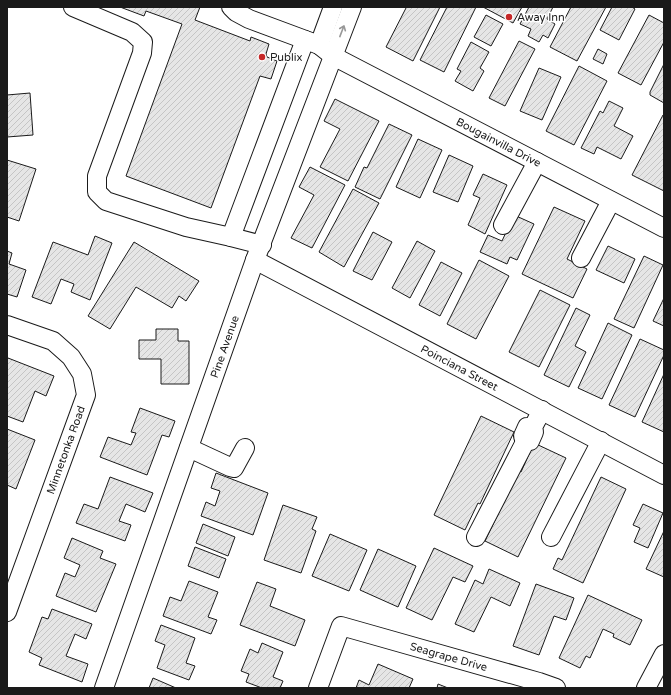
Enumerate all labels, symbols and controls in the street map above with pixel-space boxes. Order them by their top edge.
place label: Away Inn [517,11,565,24]
marker: Away Inn [504,12,514,22]
one-way arrow [339,26,347,38]
place label: Publix [270,51,302,64]
marker: Publix [257,52,267,62]
street label: Bougainvilla Drive [454,115,543,169]
street label: Pine Avenue [207,314,241,380]
street label: Poinciana Street [419,342,500,393]
street label: Minnetonka Road [44,404,88,496]
street label: Seagrape Drive [409,639,489,674]

